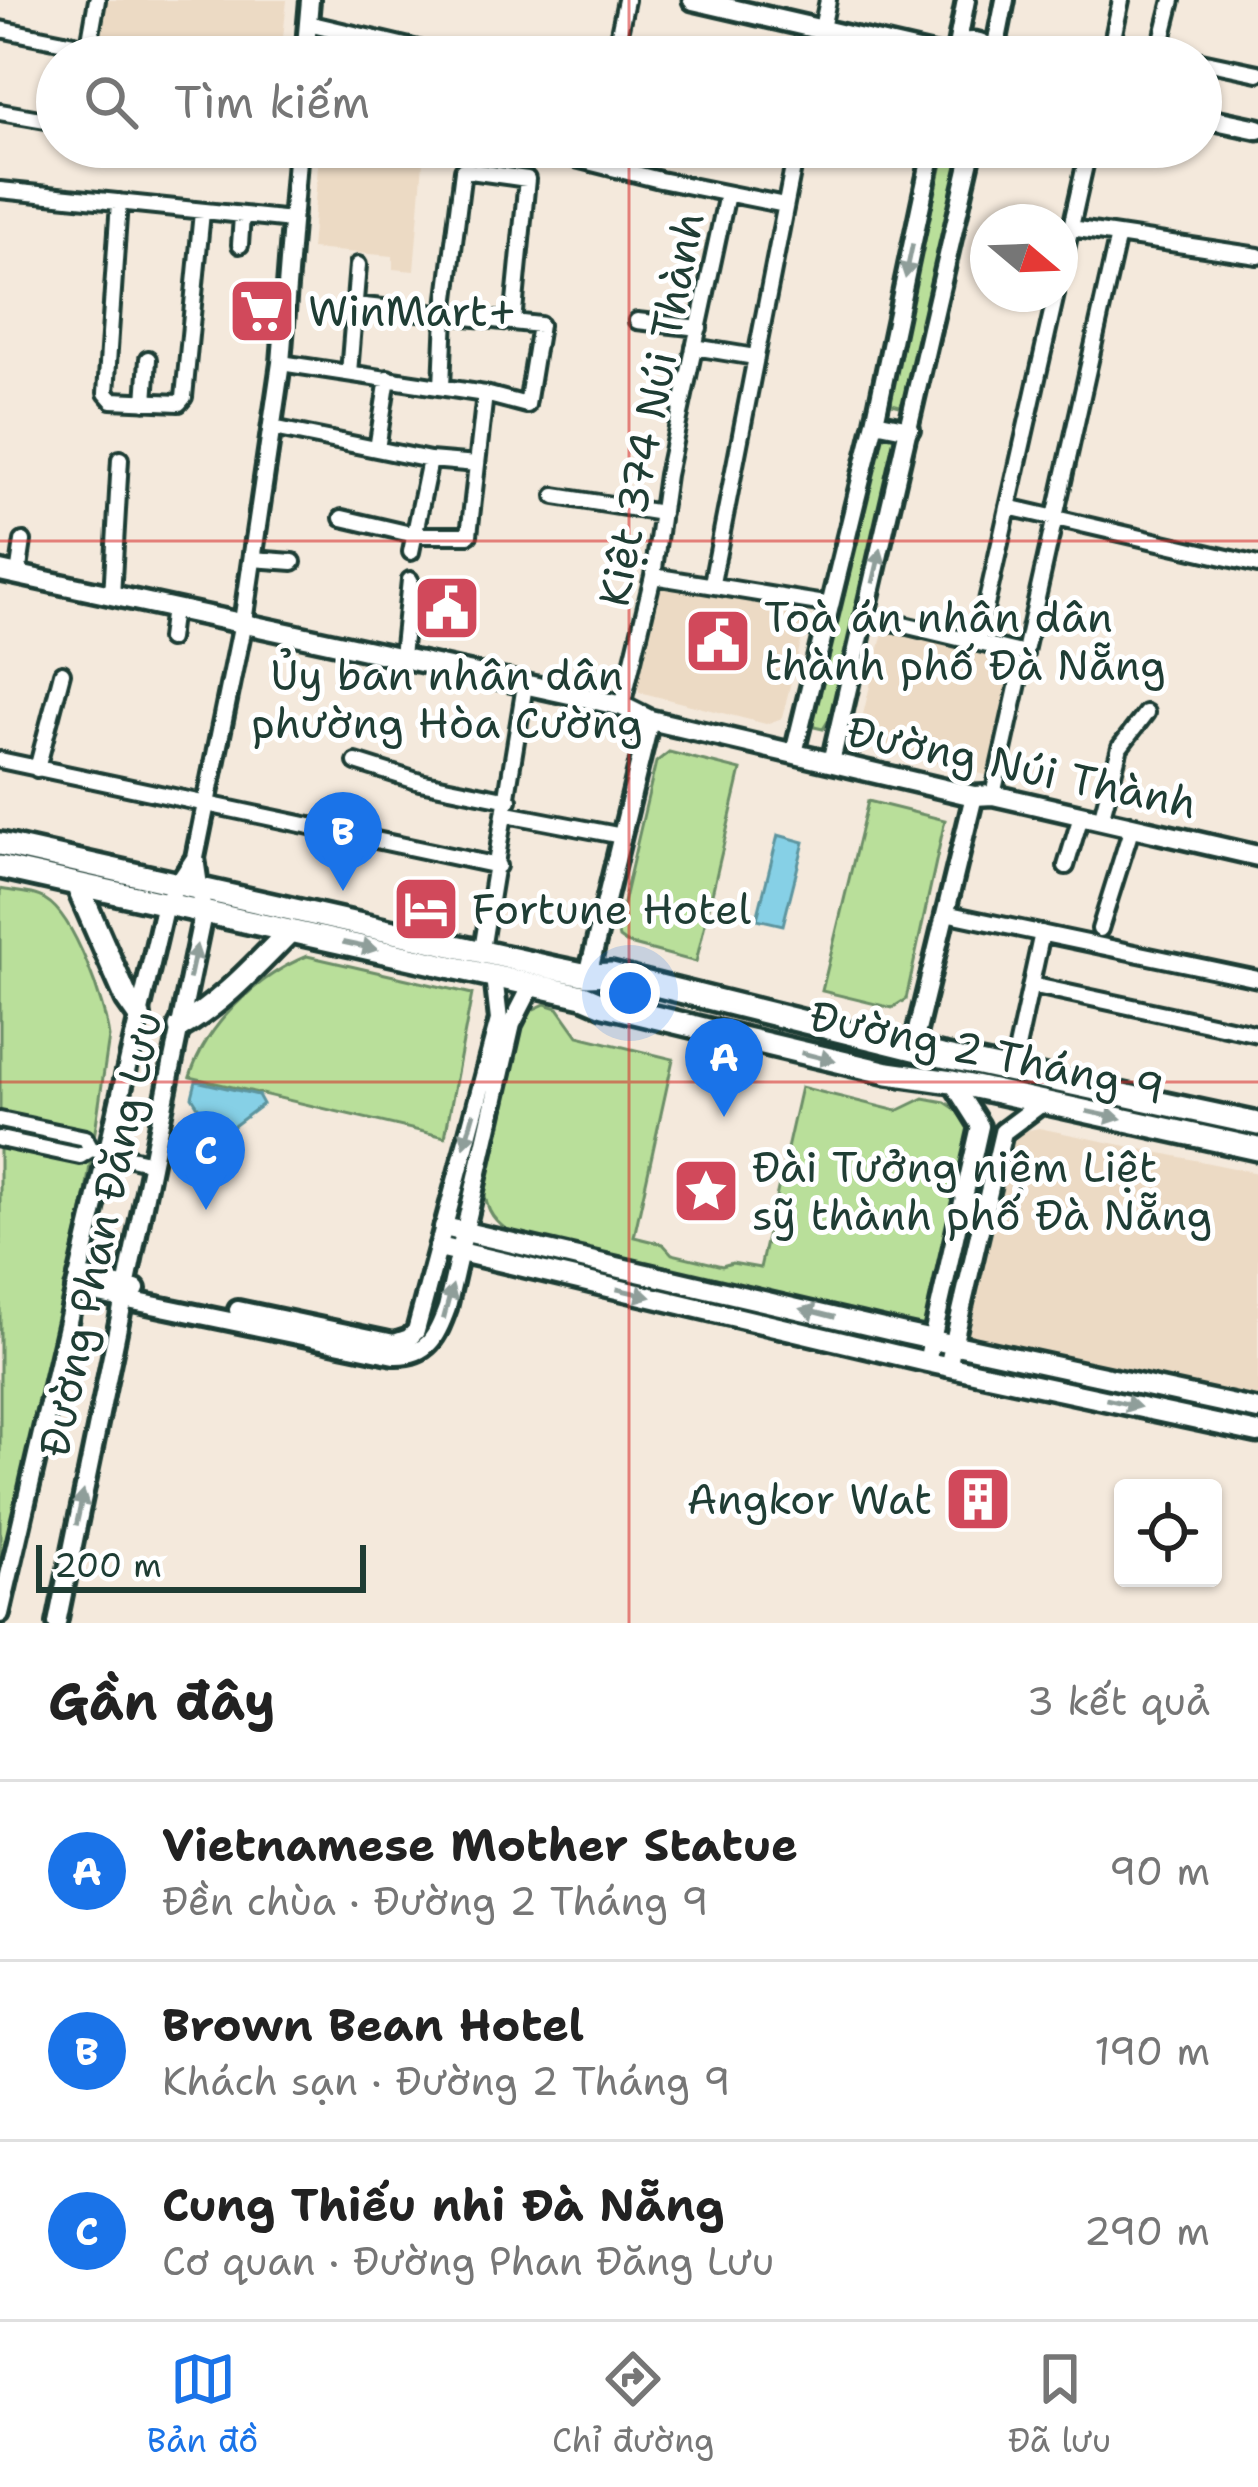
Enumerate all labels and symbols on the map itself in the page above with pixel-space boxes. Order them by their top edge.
north arrow [970,204,1078,312]
street label: Kiệt 374 Núi Thành [585,207,717,611]
one-way arrow [898,243,917,281]
supermarket icon: WinMart+ [227,276,297,346]
place label: WinMart+ [308,283,517,339]
one-way arrow [869,547,888,585]
public building icon: Ủy ban nhân dân phường Hòa Cường [412,573,482,643]
place label: Toà án nhân dân thành phố Đà Nẵng [764,589,1166,693]
public building icon: Toà án nhân dân thành phố Đà Nẵng [683,606,753,676]
place label: Ủy ban nhân dân phường Hòa Cường [251,647,643,751]
street label: Đường Núi Thành [842,703,1202,831]
pin: B [304,792,382,891]
hotel icon: Fortune Hotel [391,874,461,944]
place label: Fortune Hotel [472,881,752,937]
one-way arrow [342,938,380,957]
one-way arrow [185,943,204,980]
your location [600,963,660,1023]
street label: Đường 2 Tháng 9 [805,987,1169,1117]
street label: Đường Phan Đăng Lưu [25,1006,175,1462]
pin: A [685,1018,763,1117]
one-way arrow [799,1048,837,1067]
one-way arrow [1085,1107,1123,1126]
pin: C [167,1111,245,1210]
one-way arrow [458,1112,477,1149]
place label: Đài Tưởng niệm Liệt sỹ thành phố Đà Nẵng [752,1139,1212,1243]
place icon: Đài Tưởng niệm Liệt sỹ thành phố Đà Nẵng [671,1156,741,1226]
one-way arrow [439,1283,458,1320]
one-way arrow [616,1285,654,1304]
one-way arrow [799,1303,836,1322]
one-way arrow [1105,1394,1142,1413]
building icon: Angkor Wat [943,1464,1013,1534]
place label: Angkor Wat [687,1471,932,1527]
one-way arrow [72,1489,91,1527]
scale bar [36,1539,366,1592]

